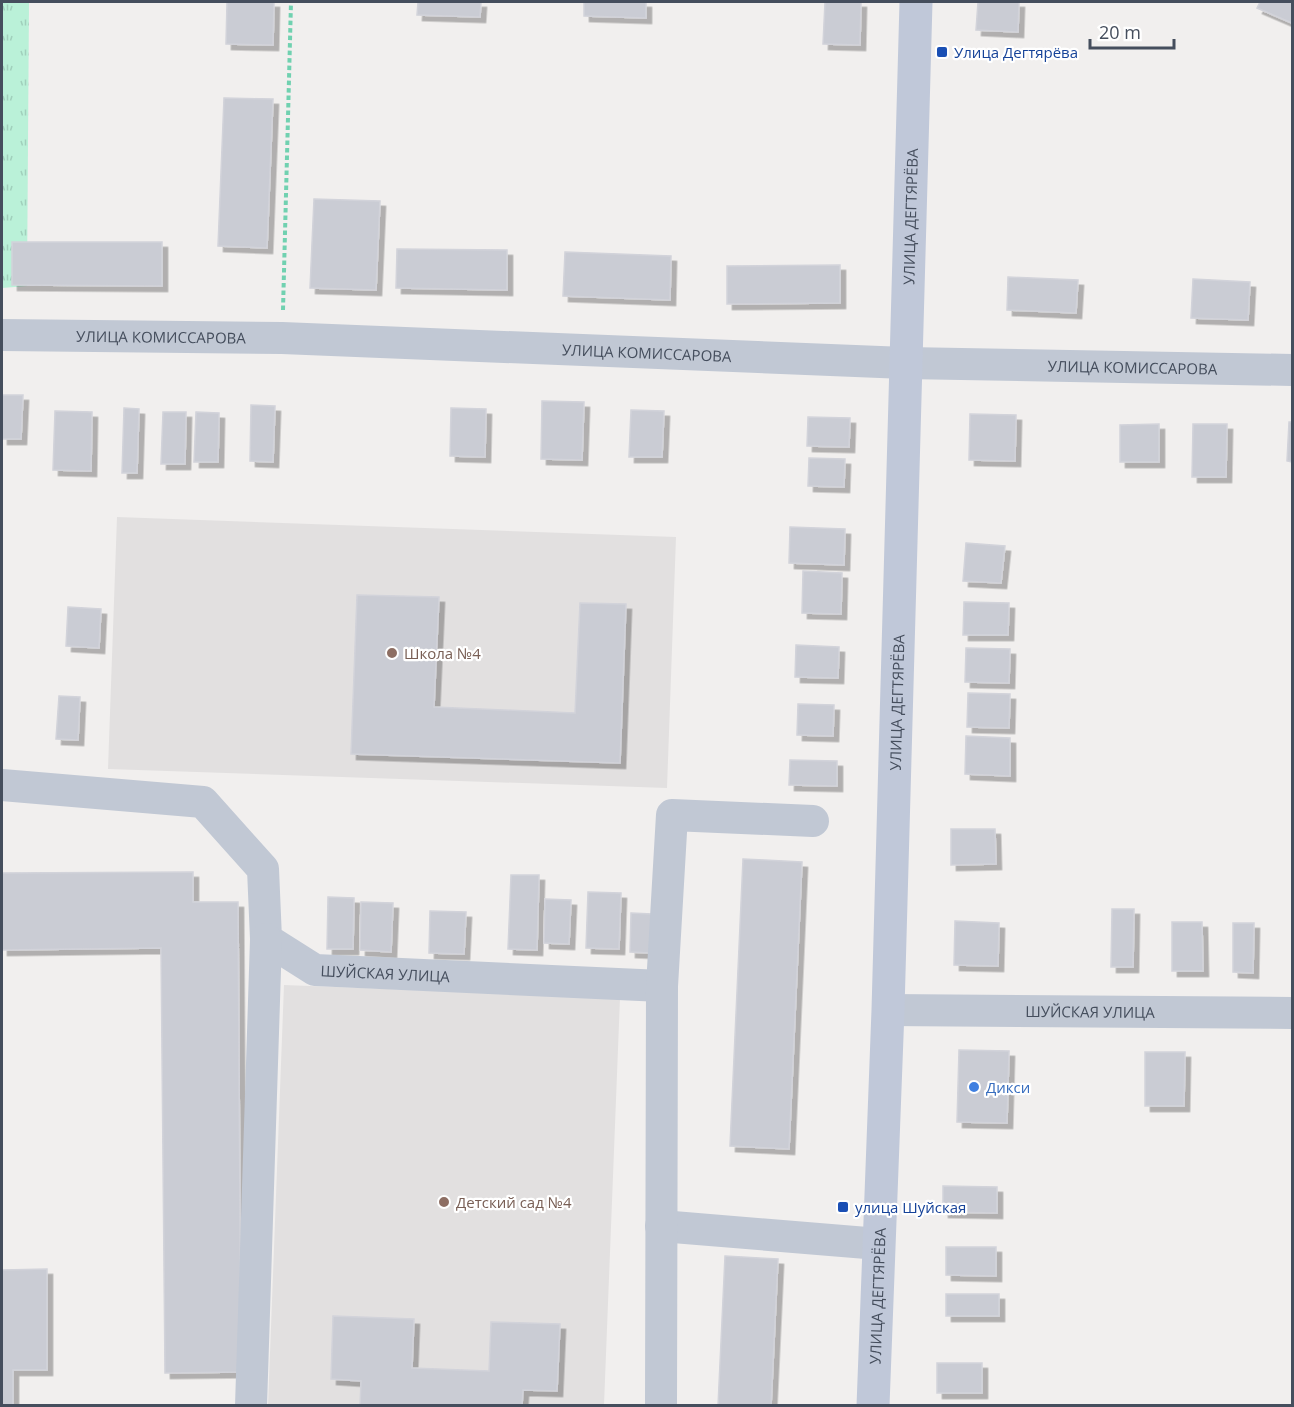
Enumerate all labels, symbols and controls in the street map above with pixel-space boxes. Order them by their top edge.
scale bar [1090,12,1174,50]
text: 20 m [1099,20,1141,44]
place label: Улица Дегтярёва [954,42,1078,62]
marker: Улица Дегтярёва [935,45,949,59]
street label: УЛИЦА ДЕГТЯРЁВА [898,148,922,285]
street label: УЛИЦА КОМИССАРОВА [76,326,246,348]
street label: УЛИЦА КОМИССАРОВА [561,339,732,366]
street label: УЛИЦА КОМИССАРОВА [1047,356,1218,379]
street label: УЛИЦА ДЕГТЯРЁВА [885,633,908,771]
place label: Школа №4 [404,643,481,663]
marker: Школа №4 [385,646,399,660]
street label: ШУЙСКАЯ УЛИЦА [320,960,451,986]
street label: ШУЙСКАЯ УЛИЦА [1025,1001,1155,1022]
place label: Дикси [986,1077,1030,1097]
marker: Дикси [967,1080,981,1094]
place label: Детский сад №4 [456,1192,572,1212]
marker: Детский сад №4 [437,1195,451,1209]
place label: улица Шуйская [855,1197,966,1217]
marker: улица Шуйская [836,1200,850,1214]
street label: УЛИЦА ДЕГТЯРЁВА [865,1227,890,1365]

